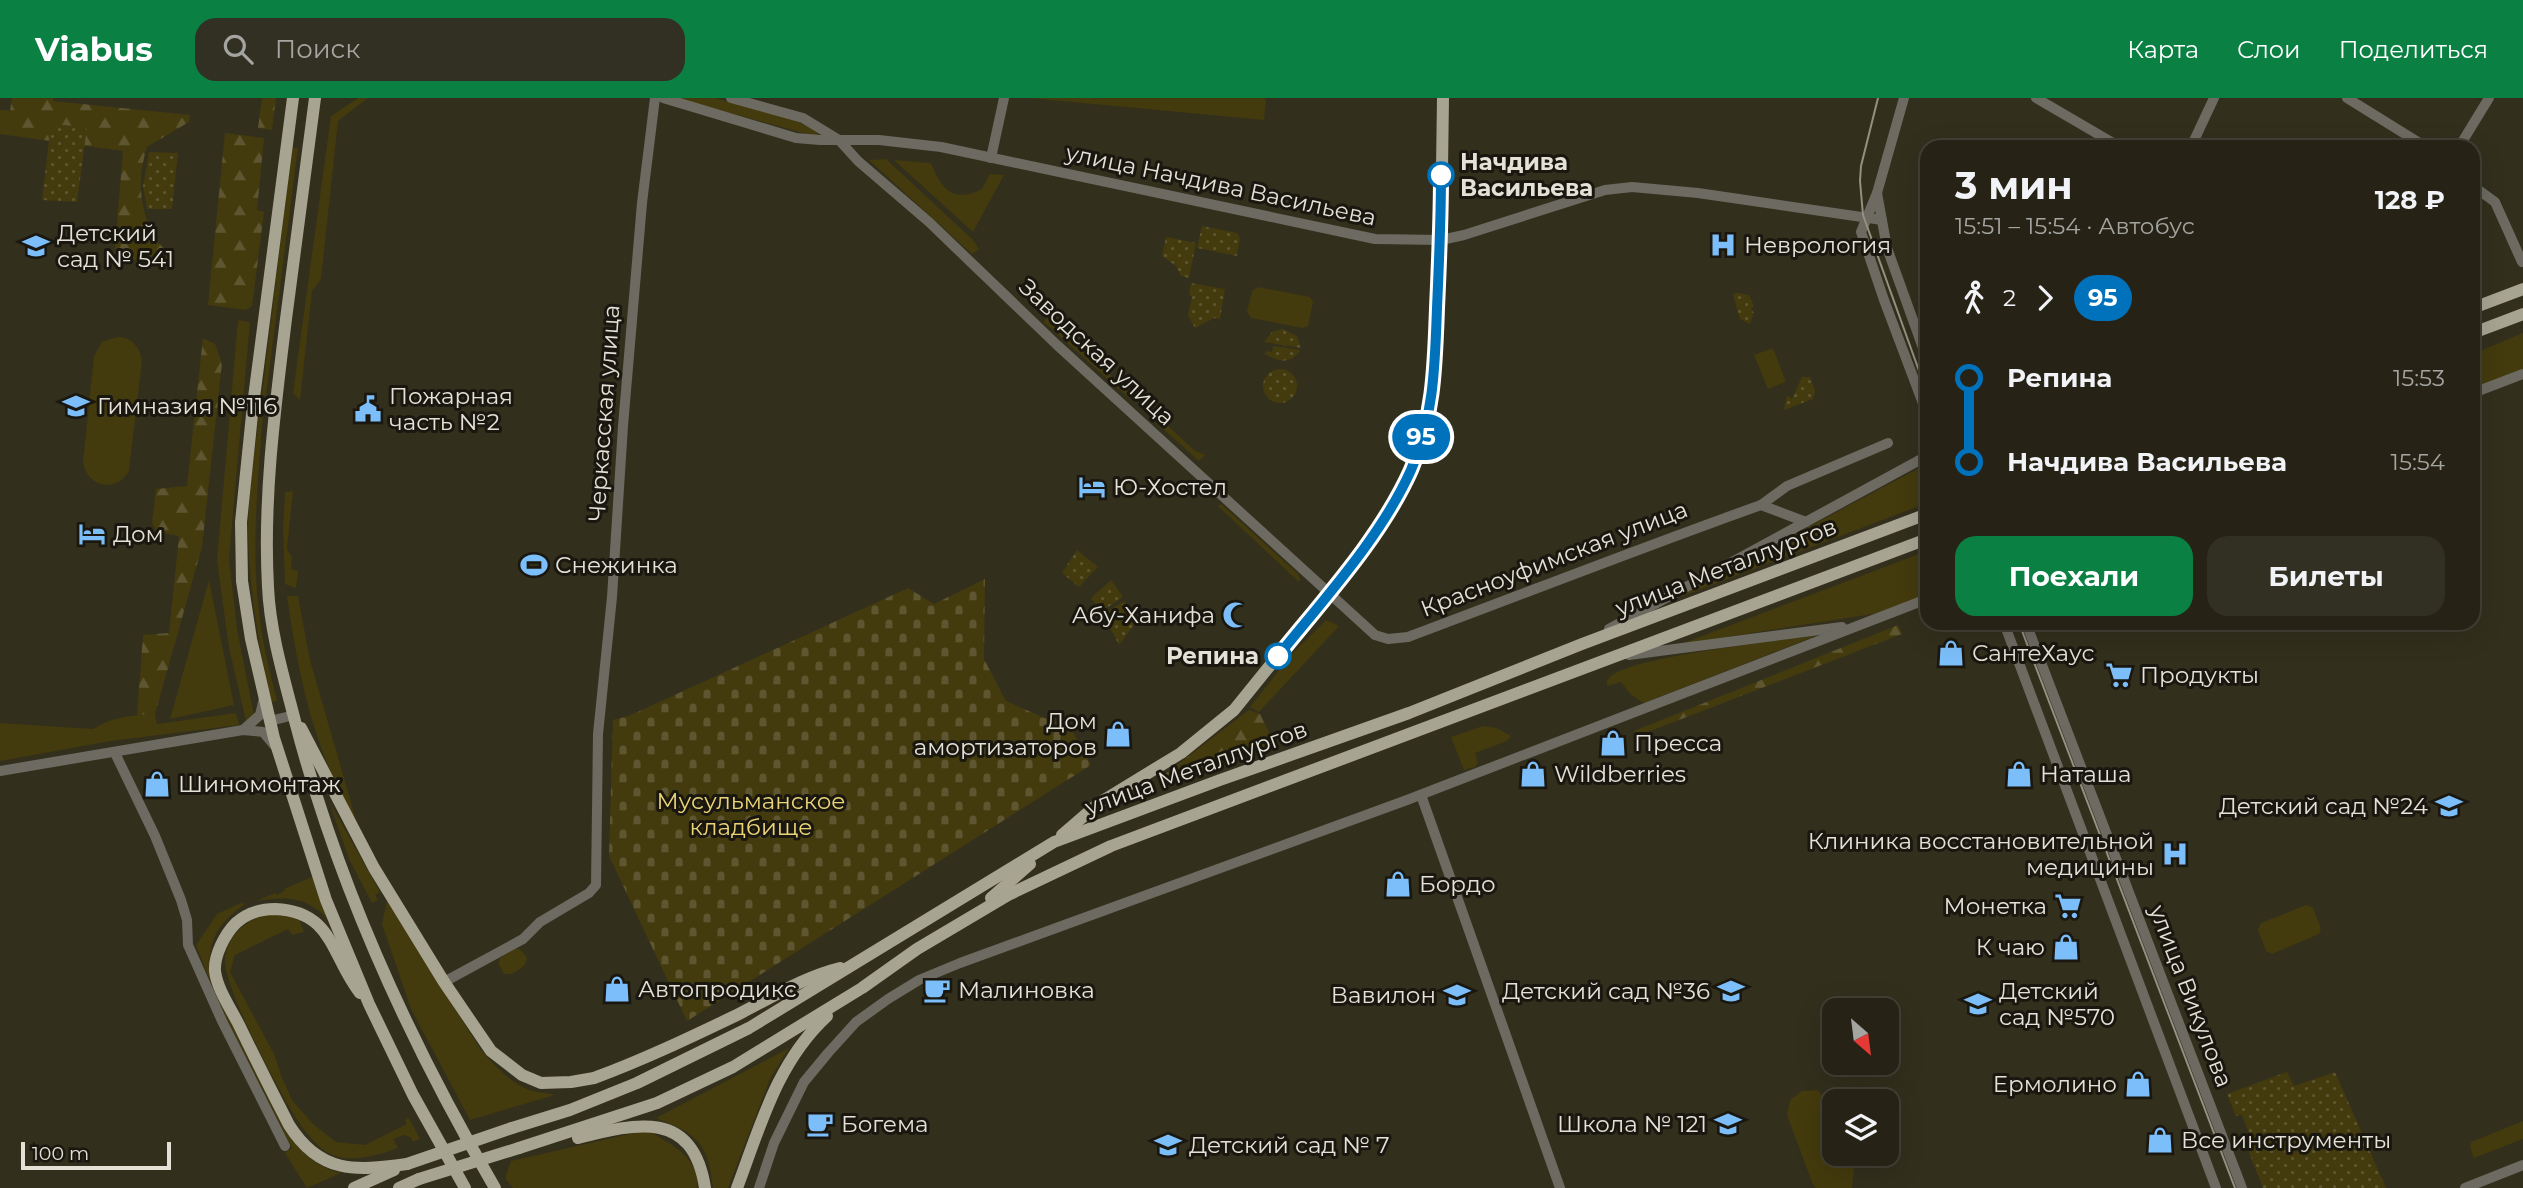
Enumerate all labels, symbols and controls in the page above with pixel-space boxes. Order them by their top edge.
search box [195,18,685,81]
text: Viabus [35,29,153,69]
icon: search [219,30,257,68]
text: Поиск [275,33,360,65]
text: Карта [2127,35,2199,64]
text: Слои [2237,35,2301,64]
text: Поделиться [2339,35,2488,64]
street label: улица Начдива Васильева [1062,138,1379,232]
place label: Начдива Васильева [1460,148,1593,202]
marker: Начдива Васильева [1428,162,1454,188]
text: 3 мин [1955,162,2073,209]
text: 128 ₽ [2375,184,2445,216]
text: 15:51 – 15:54 · Автобус [1955,212,2195,240]
place label: Детский сад № 541 [57,219,174,273]
hospital icon: Неврология [1708,230,1738,260]
school or university icon: Детский сад № 541 [21,231,51,261]
place label: Неврология [1744,231,1891,259]
street label: Заводская улица [1013,273,1181,431]
icon: walk [1955,279,1993,317]
icon: forward [2026,279,2064,317]
text: 95 [2088,283,2118,312]
text: 2 [2003,284,2016,312]
street label: Черкасская улица [582,304,626,522]
text: Репина [2007,362,2112,394]
text: 15:53 [2393,364,2445,392]
place label: Пожарная часть №2 [389,382,513,436]
school or university icon: Гимназия №116 [61,391,91,421]
place label: Гимназия №116 [97,392,277,420]
public building icon: Пожарная часть №2 [353,394,383,424]
line badge: 95 [1390,414,1452,460]
text: 95 [1406,422,1436,451]
text: Начдива Васильева [2007,446,2287,478]
text: 15:54 [2391,448,2445,476]
hotel icon: Ю-Хостел [1077,472,1107,502]
place label: Ю-Хостел [1113,473,1227,501]
street label: Красноуфимская улица [1417,495,1691,623]
street label: улица Металлургов [1611,512,1841,622]
hotel icon: Дом [77,519,107,549]
place label: Дом [113,520,164,548]
button: Поехали [1955,536,2193,616]
button: Билеты [2207,536,2445,616]
sports icon: Снежинка [519,550,549,580]
place label: Снежинка [555,551,678,579]
mosque icon: Абу-Ханифа [1221,600,1251,630]
place label: Абу-Ханифа [1072,601,1215,629]
shop icon: СантеХаус [1936,638,1966,668]
place label: СантеХаус [1972,639,2094,667]
place label: Репина [1166,642,1259,670]
marker: Репина [1265,643,1291,669]
supermarket icon: Продукты [2104,660,2134,690]
place label: Продукты [2140,661,2259,689]
place label: Дом амортизаторов [914,707,1097,761]
street label: улица Металлургов [1080,715,1311,822]
shop icon: Дом амортизаторов [1103,719,1133,749]
shop icon: Пресса [1598,728,1628,758]
place label: Пресса [1634,729,1722,757]
shop icon: Wildberries [1518,759,1548,789]
shop icon: Наташа [2004,759,2034,789]
place label: Wildberries [1554,760,1686,788]
place label: Наташа [2040,760,2131,788]
shop icon: Шиномонтаж [142,769,172,799]
place label: Шиномонтаж [178,770,341,798]
park label: Мусульманское кладбище [656,787,846,841]
school or university icon: Детский сад №24 [2434,791,2464,821]
place label: Детский сад №24 [2219,792,2428,820]
place label: Клиника восстановительной медицины [1808,827,2154,881]
hospital icon: Клиника восстановительной медицины [2160,839,2190,869]
shop icon: Бордо [1383,869,1413,899]
place label: Бордо [1419,870,1496,898]
supermarket icon: Монетка [2053,891,2083,921]
place label: Монетка [1944,892,2047,920]
street label: улица Викулова [2143,900,2239,1091]
shop icon: К чаю [2051,932,2081,962]
place label: К чаю [1976,933,2045,961]
shop icon: Автопродикс [602,974,632,1004]
place label: Автопродикс [638,975,797,1003]
cafe icon: Малиновка [922,975,952,1005]
place label: Малиновка [958,976,1095,1004]
school or university icon: Детский сад №36 [1716,976,1746,1006]
place label: Детский сад №36 [1502,977,1710,1005]
place label: Детский сад №570 [1999,977,2115,1031]
school or university icon: Вавилон [1442,980,1472,1010]
place label: Вавилон [1331,981,1436,1009]
school or university icon: Детский сад №570 [1963,989,1993,1019]
north arrow [1822,998,1899,1074]
map controls [1822,998,1899,1166]
shop icon: Ермолино [2123,1069,2153,1099]
place label: Ермолино [1993,1070,2117,1098]
button: layers [1822,1089,1899,1166]
cafe icon: Богема [805,1109,835,1139]
school or university icon: Школа № 121 [1713,1109,1743,1139]
place label: Богема [841,1110,929,1138]
place label: Школа № 121 [1557,1110,1707,1138]
shop icon: Все инструменты [2145,1125,2175,1155]
place label: Все инструменты [2181,1126,2391,1154]
school or university icon: Детский сад № 7 [1153,1130,1183,1160]
place label: Детский сад № 7 [1189,1131,1389,1159]
scale bar [21,1139,172,1171]
text: 100 m [32,1142,89,1165]

